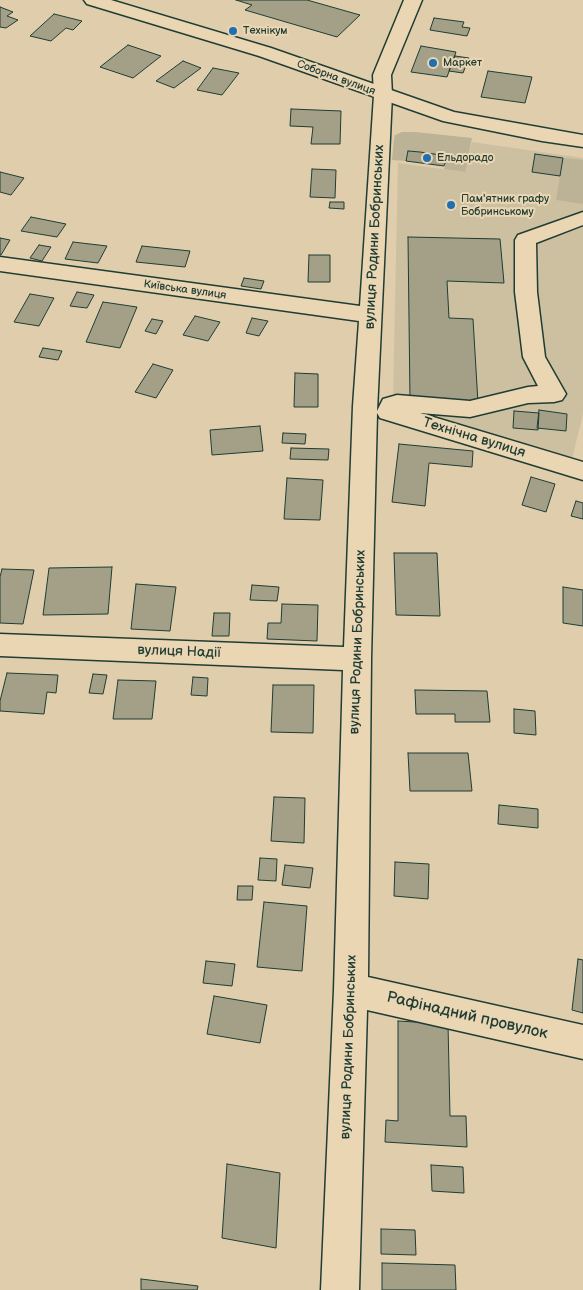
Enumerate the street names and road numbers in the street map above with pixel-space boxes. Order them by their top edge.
street label: Соборна вулиця [295,58,377,98]
street label: вулиця Родини Бобринських [362,144,388,330]
street label: Київська вулиця [143,278,227,302]
street label: Технічна вулиця [421,414,527,462]
street label: вулиця Родини Бобринських [346,549,370,735]
street label: вулиця Надії [137,642,221,662]
street label: вулиця Родини Бобринських [337,954,361,1140]
street label: Рафінадний провулок [384,988,550,1044]

